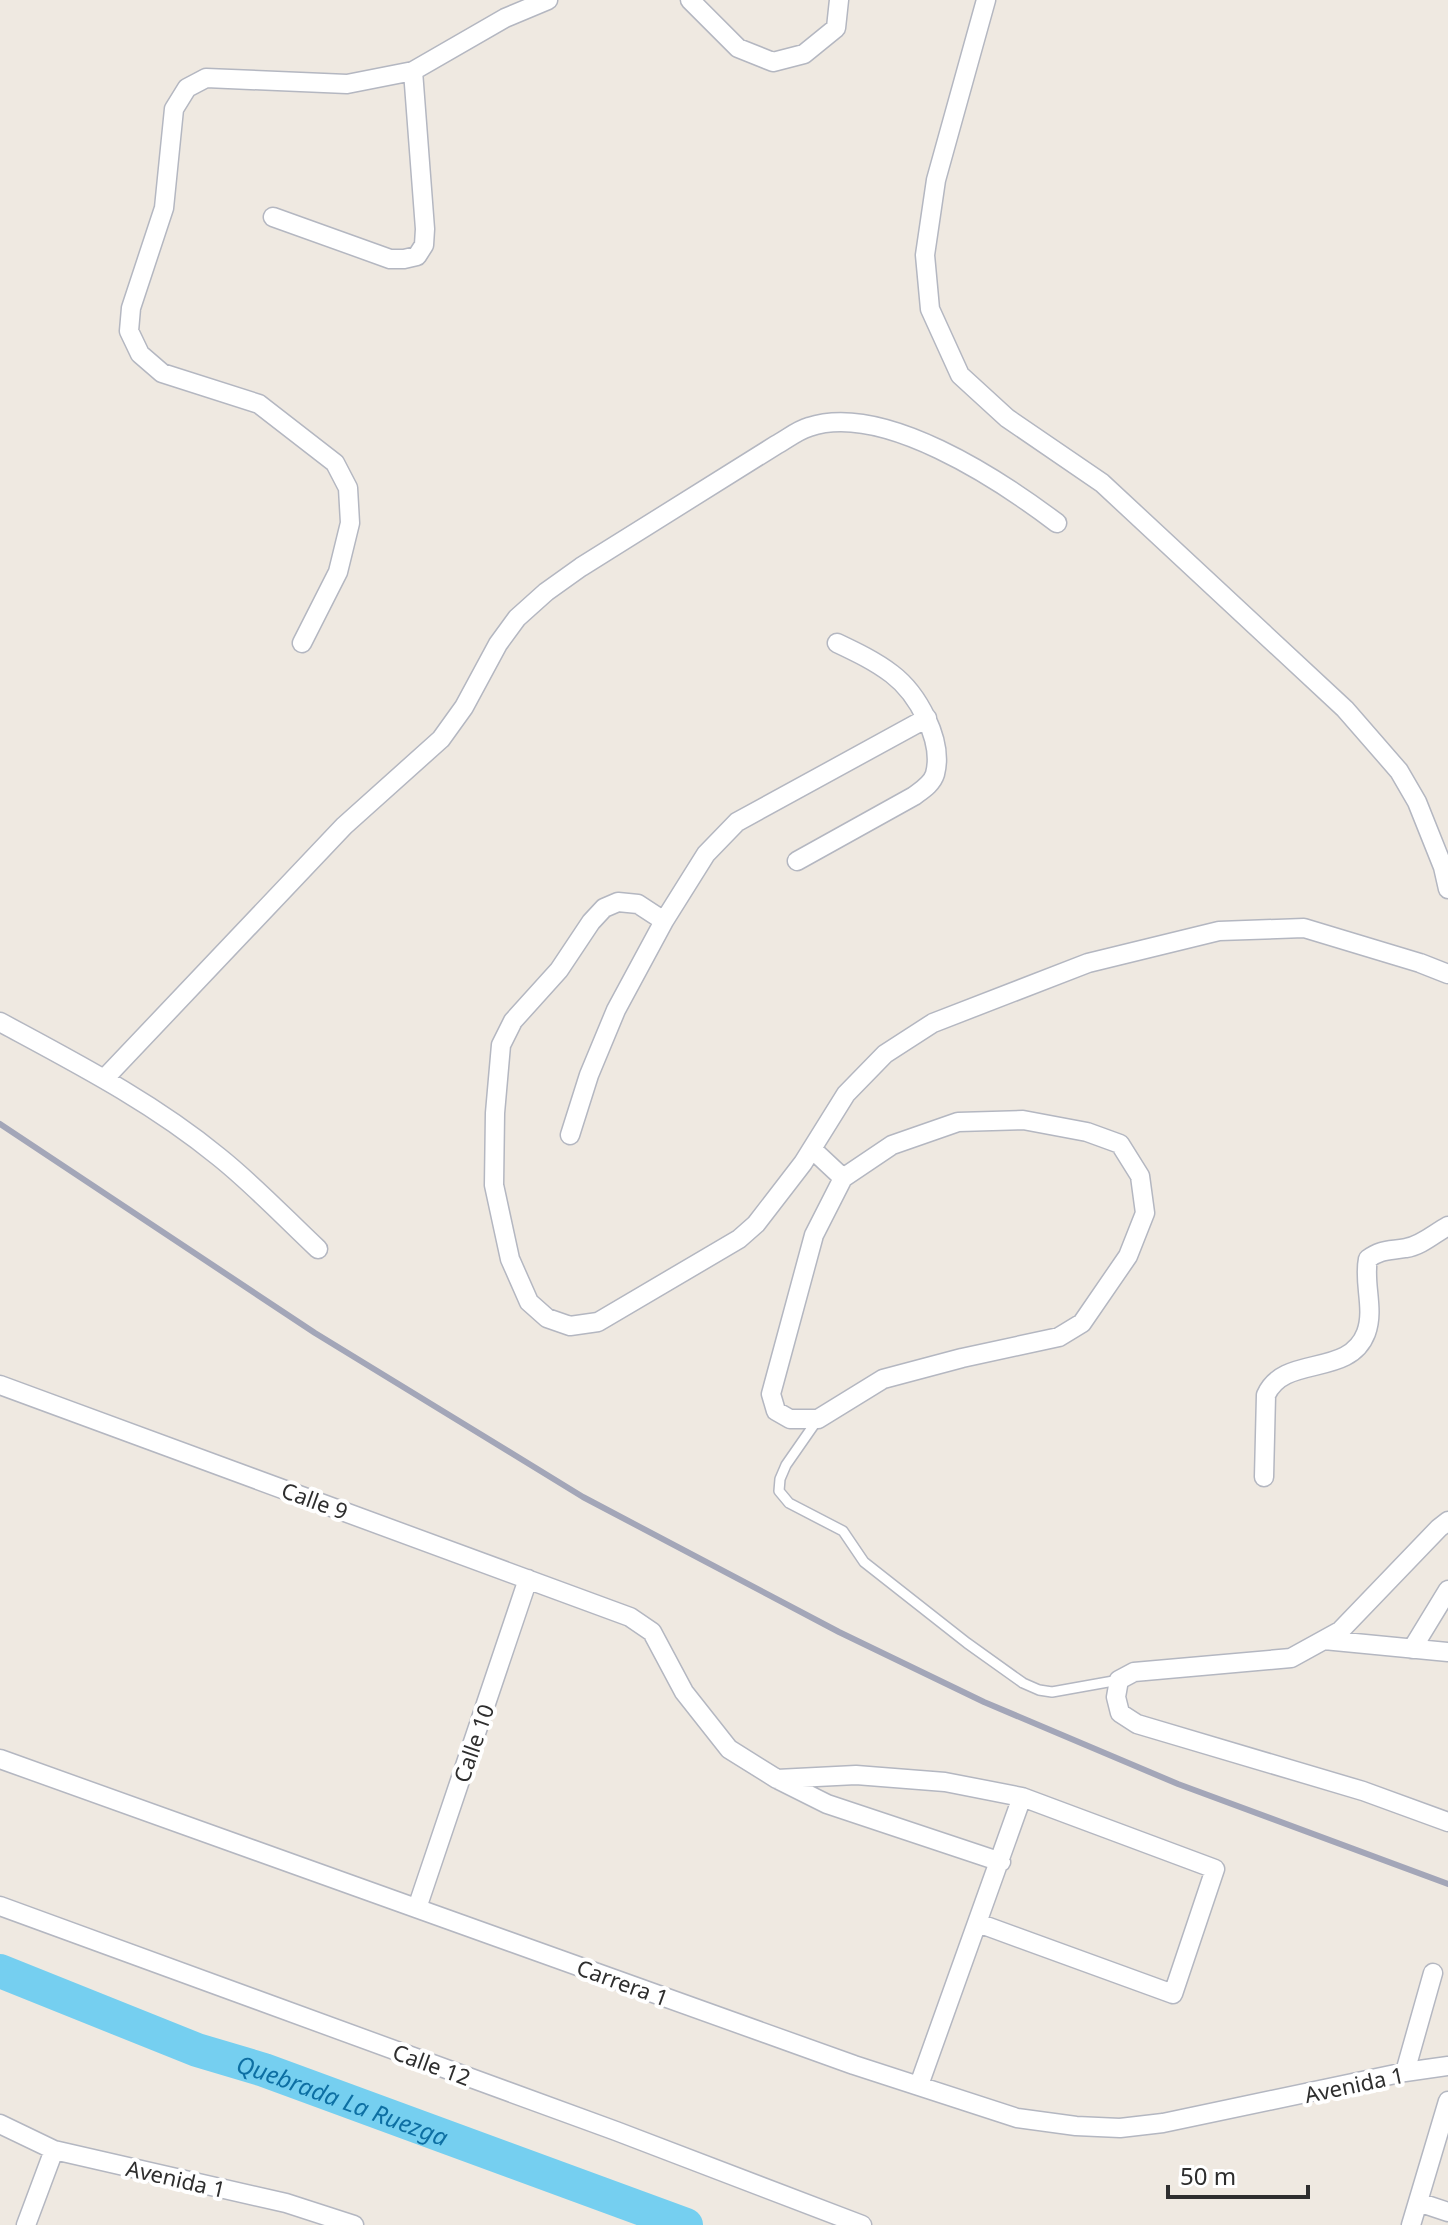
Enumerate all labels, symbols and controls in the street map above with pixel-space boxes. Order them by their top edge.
street label: Calle 9 [278,1474,352,1526]
street label: Calle 10 [446,1700,500,1786]
street label: Carrera 1 [573,1952,673,2012]
street label: Calle 12 [389,2036,475,2092]
water label: Quebrada La Ruezga [233,2046,453,2153]
street label: Avenida 1 [1301,2059,1407,2109]
scale bar [1168,2149,1308,2199]
street label: Avenida 1 [123,2152,229,2204]
text: 50 m [1180,2159,1236,2192]

